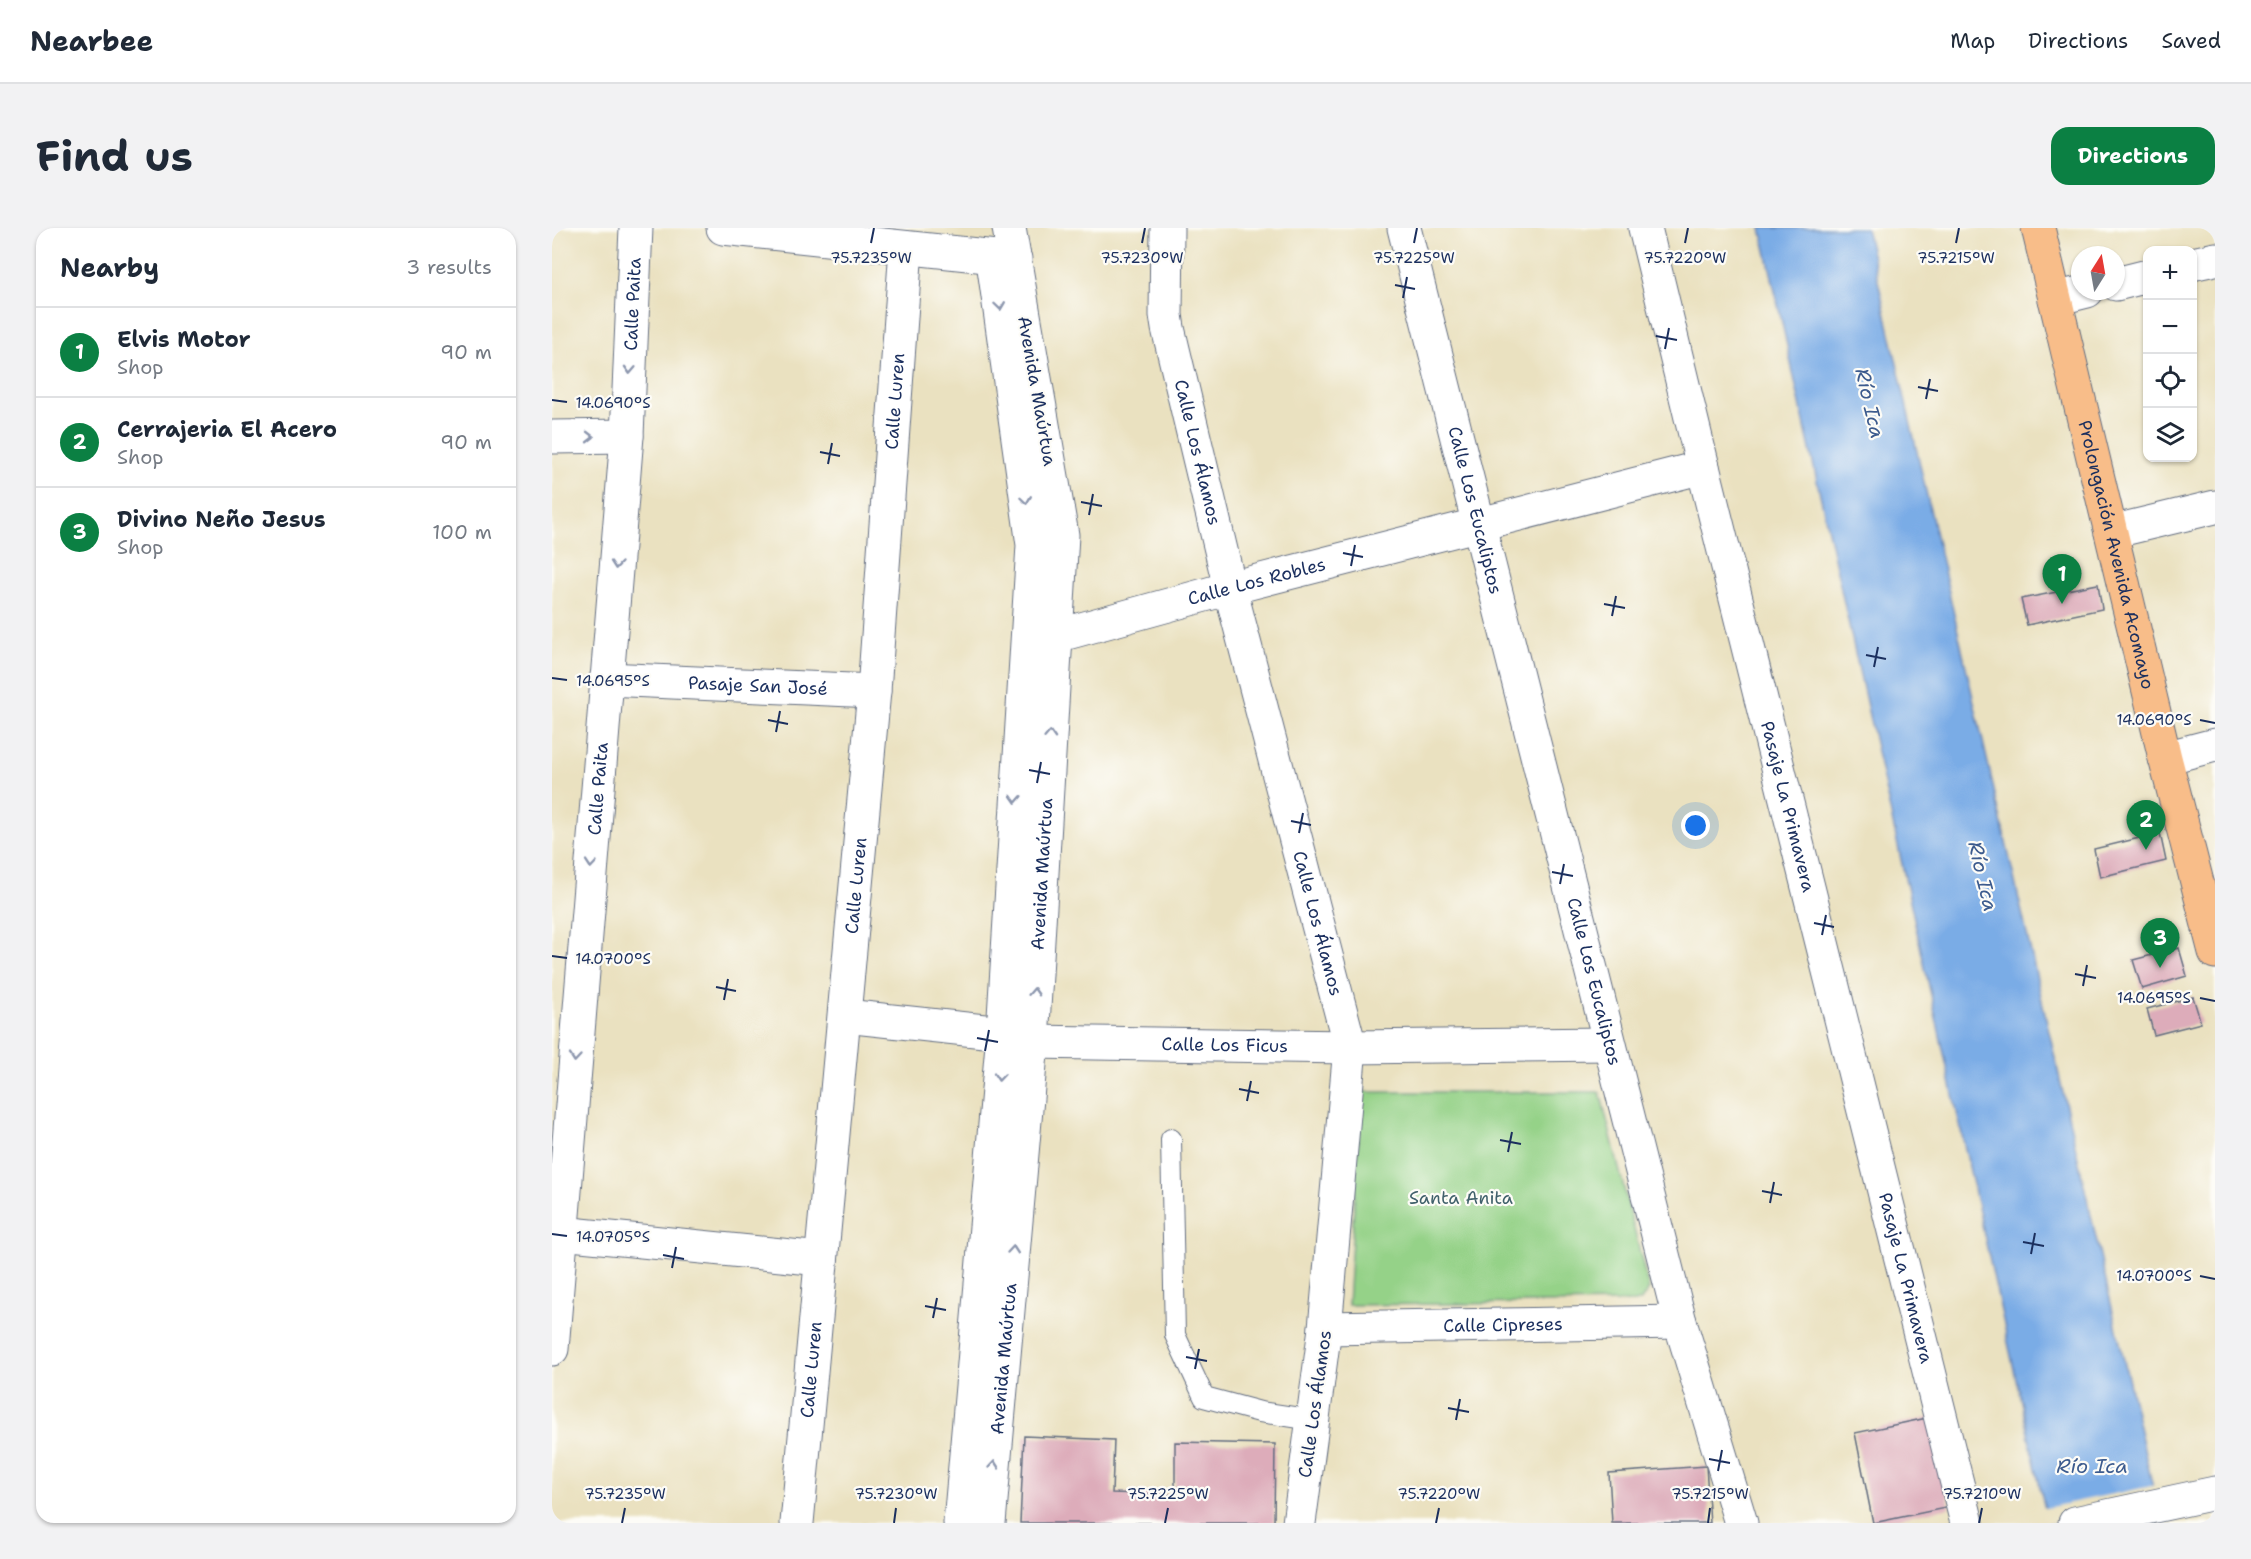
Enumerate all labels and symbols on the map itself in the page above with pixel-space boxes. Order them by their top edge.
north arrow [2071,246,2125,300]
text: 75.7235°W [830,248,912,268]
text: 75.7230°W [1100,248,1184,268]
text: 75.7225°W [1373,248,1455,268]
text: 75.7220°W [1644,248,1726,268]
text: 75.7215°W [1917,248,1995,268]
street label: Calle Paita [619,257,647,351]
one-way arrow [993,302,1005,311]
street label: Avenida Maúrtua [1012,314,1062,468]
street label: Calle Luren [879,352,910,451]
water label: Río Ica [1849,365,1891,441]
one-way arrow [624,366,637,375]
street label: Calle Los Álamos [1169,377,1227,528]
text: 14.0690°S [575,393,651,413]
street label: Prolongación Avenida Acomayo [2072,418,2160,692]
street label: Calle Los Eucaliptos [1442,424,1508,597]
one-way arrow [585,431,594,443]
one-way arrow [1020,495,1032,504]
street label: Calle Los Robles [1185,552,1328,611]
pin: 1 [2042,554,2082,604]
one-way arrow [610,560,623,569]
text: 14.0695°S [576,671,650,691]
street label: Pasaje San José [687,671,828,701]
text: 14.0690°S [2116,710,2192,730]
street label: Pasaje La Primavera [1755,719,1821,894]
one-way arrow [1043,730,1056,739]
street label: Calle Paita [582,741,614,836]
one-way arrow [1010,794,1023,803]
street label: Avenida Maúrtua [1025,798,1058,951]
pin: 2 [2126,800,2166,850]
your location [1681,811,1710,840]
street label: Calle Luren [840,836,872,935]
water label: Río Ica [1962,838,2004,914]
street label: Calle Los Álamos [1287,848,1348,998]
one-way arrow [585,859,598,868]
street label: Calle Los Eucaliptos [1561,895,1627,1068]
pin: 3 [2140,918,2180,968]
text: 14.0700°S [575,949,651,969]
one-way arrow [1028,988,1041,997]
text: 14.0695°S [2117,988,2191,1008]
street label: Calle Los Ficus [1161,1032,1288,1058]
one-way arrow [569,1054,582,1063]
one-way arrow [993,1073,1006,1082]
park label: Santa Anita [1409,1186,1513,1210]
street label: Pasaje La Primavera [1873,1190,1939,1366]
text: 14.0705°S [576,1227,650,1247]
one-way arrow [1006,1245,1019,1254]
text: 14.0700°S [2116,1266,2192,1286]
street label: Avenida Maúrtua [985,1282,1022,1435]
street label: Calle Cipreses [1443,1312,1563,1338]
street label: Calle Luren [795,1320,828,1419]
street label: Calle Los Álamos [1293,1329,1337,1479]
water label: Río Ica [2056,1453,2128,1479]
one-way arrow [987,1460,1000,1469]
text: 75.7235°W [584,1484,666,1504]
text: 75.7230°W [854,1484,938,1504]
text: 75.7225°W [1127,1484,1209,1504]
text: 75.7220°W [1398,1484,1480,1504]
text: 75.7215°W [1671,1484,1749,1504]
text: 75.7210°W [1943,1484,2021,1504]

